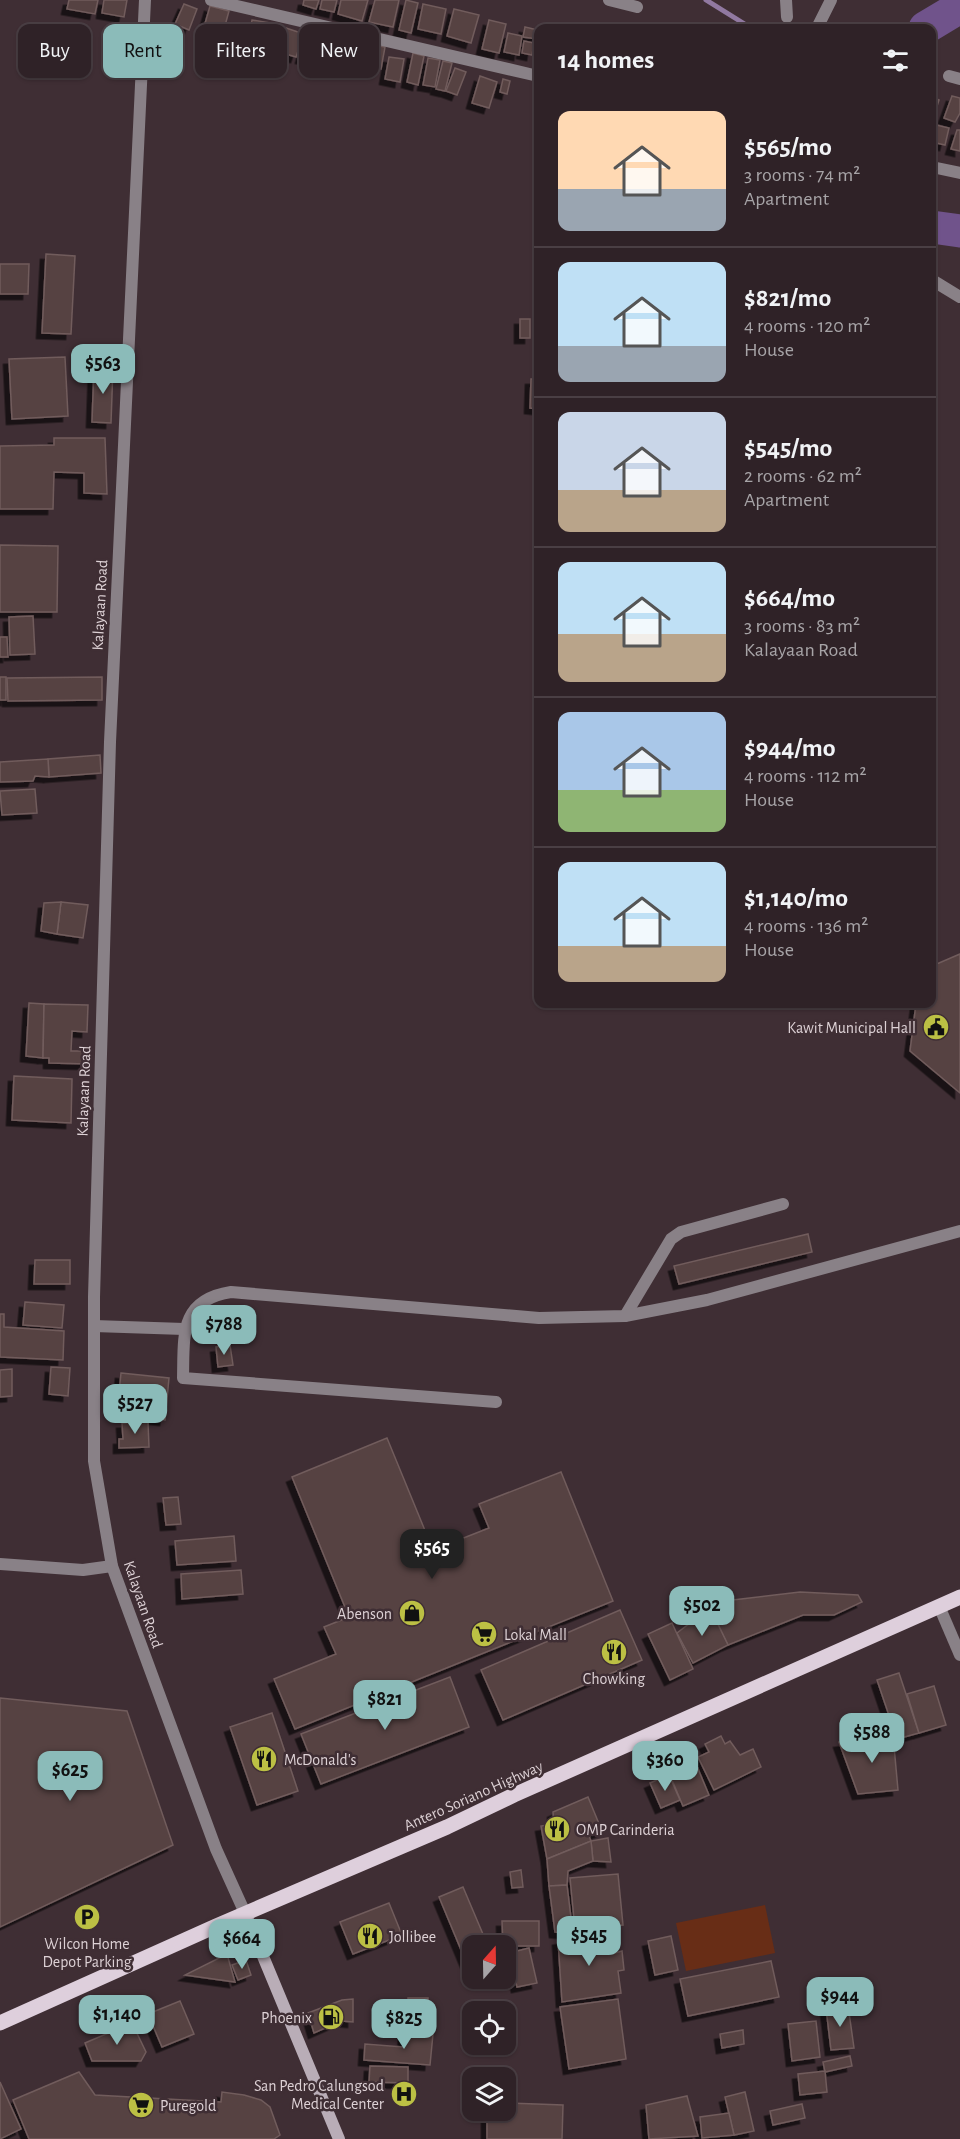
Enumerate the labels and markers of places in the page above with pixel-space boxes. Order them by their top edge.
pin: $563 [67,344,139,395]
public building icon: Kawit Municipal Hall [921,1012,951,1042]
place label: Kawit Municipal Hall [787,1020,916,1036]
pin: $788 [188,1305,260,1356]
pin: $527 [99,1384,171,1435]
pin: $565 [396,1529,468,1580]
pin: $502 [666,1586,738,1637]
shop icon: Abenson [397,1598,427,1628]
place label: Abenson [337,1606,392,1622]
supermarket icon: Lokal Mall [469,1619,499,1649]
place label: Lokal Mall [504,1627,567,1643]
restaurant icon: Chowking [599,1637,629,1667]
place label: Chowking [583,1671,645,1687]
pin: $821 [349,1680,421,1731]
pin: $588 [836,1713,908,1764]
pin: $360 [629,1741,701,1792]
restaurant icon: McDonald's [249,1744,279,1774]
pin: $625 [34,1751,106,1802]
place label: McDonald's [284,1752,357,1768]
restaurant icon: OMP Carinderia [542,1814,572,1844]
place label: OMP Carinderia [576,1822,675,1838]
parking icon: Wilcon Home Depot Parking [72,1902,102,1932]
pin: $545 [553,1916,625,1967]
pin: $664 [206,1919,278,1970]
restaurant icon: Jollibee [355,1921,385,1951]
place label: Jollibee [389,1929,436,1945]
place label: Wilcon Home Depot Parking [43,1936,132,1970]
pin: $944 [804,1977,876,2028]
pin: $1,140 [68,1995,166,2046]
pin: $825 [368,1999,440,2050]
fuel station icon: Phoenix [316,2002,346,2032]
place label: Phoenix [261,2010,312,2026]
place label: San Pedro Calungsod Medical Center [254,2078,385,2112]
hospital icon: San Pedro Calungsod Medical Center [389,2079,419,2109]
supermarket icon: Puregold [126,2090,156,2120]
place label: Puregold [160,2098,216,2114]

